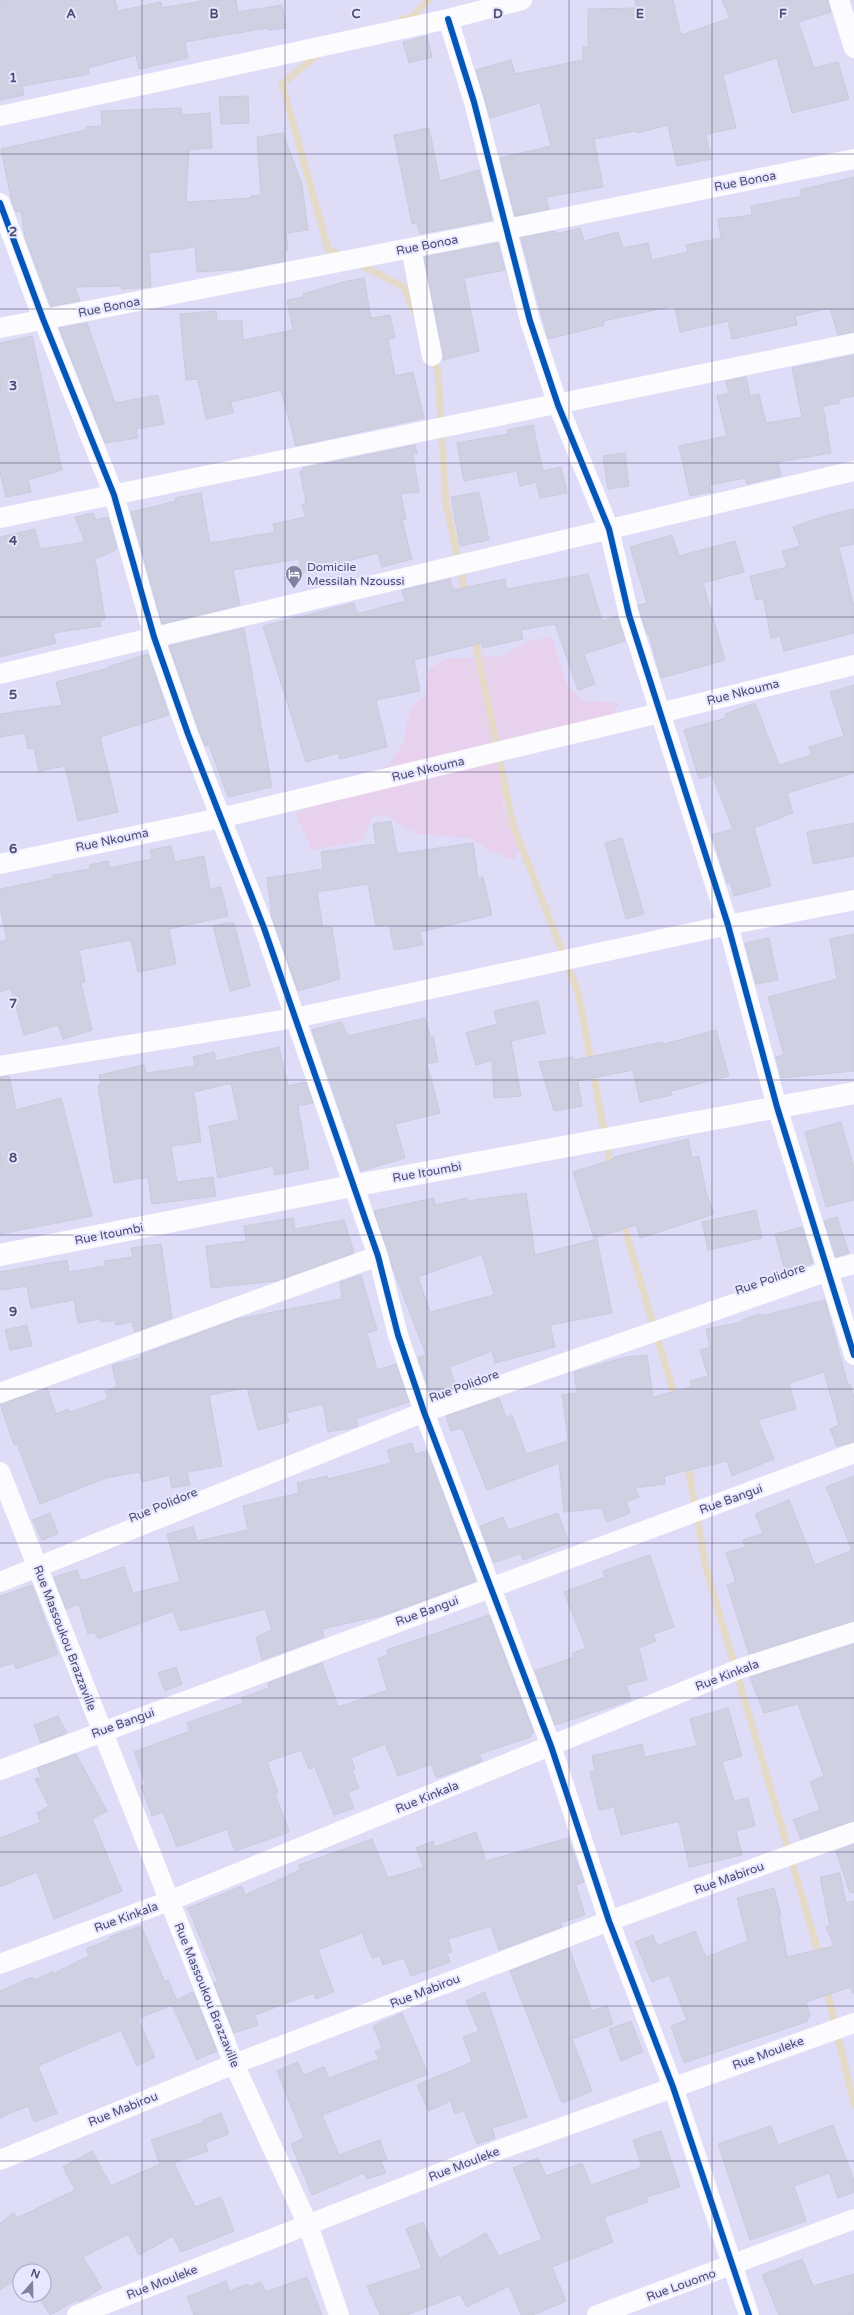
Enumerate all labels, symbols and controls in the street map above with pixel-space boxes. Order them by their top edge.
text: A [66,6,76,22]
text: B [209,6,219,22]
text: C [351,6,361,22]
text: D [493,6,503,22]
text: E [636,6,644,22]
text: F [779,6,787,22]
text: 1 [9,70,17,86]
street label: Rue Bonoa [713,168,777,194]
text: 2 [9,224,17,240]
street label: Rue Bonoa [395,232,459,258]
street label: Rue Bonoa [77,294,141,320]
text: 3 [9,378,17,394]
text: 4 [9,533,18,549]
place label: Domicile Messilah Nzoussi [307,560,405,588]
hotel icon: Domicile Messilah Nzoussi [284,564,304,589]
street label: Rue Nkouma [705,676,781,708]
text: 5 [9,687,17,703]
street label: Rue Nkouma [390,754,466,784]
street label: Rue Nkouma [74,825,150,855]
text: 6 [9,841,17,857]
text: 7 [9,996,17,1012]
text: 8 [9,1150,17,1166]
street label: Rue Itoumbi [391,1159,463,1185]
street label: Rue Itoumbi [73,1220,145,1248]
street label: Rue Polidore [733,1260,807,1298]
text: 9 [9,1304,17,1320]
street label: Rue Polidore [427,1367,501,1405]
street label: Rue Bangui [698,1481,764,1517]
street label: Rue Polidore [127,1485,200,1525]
street label: Rue Massoukou Brazzaville [31,1563,99,1713]
street label: Rue Bangui [394,1593,460,1629]
street label: Rue Kinkala [693,1656,761,1694]
street label: Rue Bangui [90,1705,156,1741]
street label: Rue Kinkala [393,1778,461,1816]
street label: Rue Mabirou [692,1859,766,1897]
street label: Rue Kinkala [92,1899,160,1935]
street label: Rue Massoukou Brazzaville [172,1921,243,2070]
street label: Rue Mabirou [388,1971,462,2011]
street label: Rue Mouleke [730,2034,806,2072]
street label: Rue Mabirou [86,2089,160,2129]
street label: Rue Mouleke [427,2144,502,2184]
street label: Rue Mouleke [125,2262,200,2302]
north arrow [12,2263,52,2303]
text: N [29,2266,42,2282]
street label: Rue Louomo [644,2266,718,2304]

